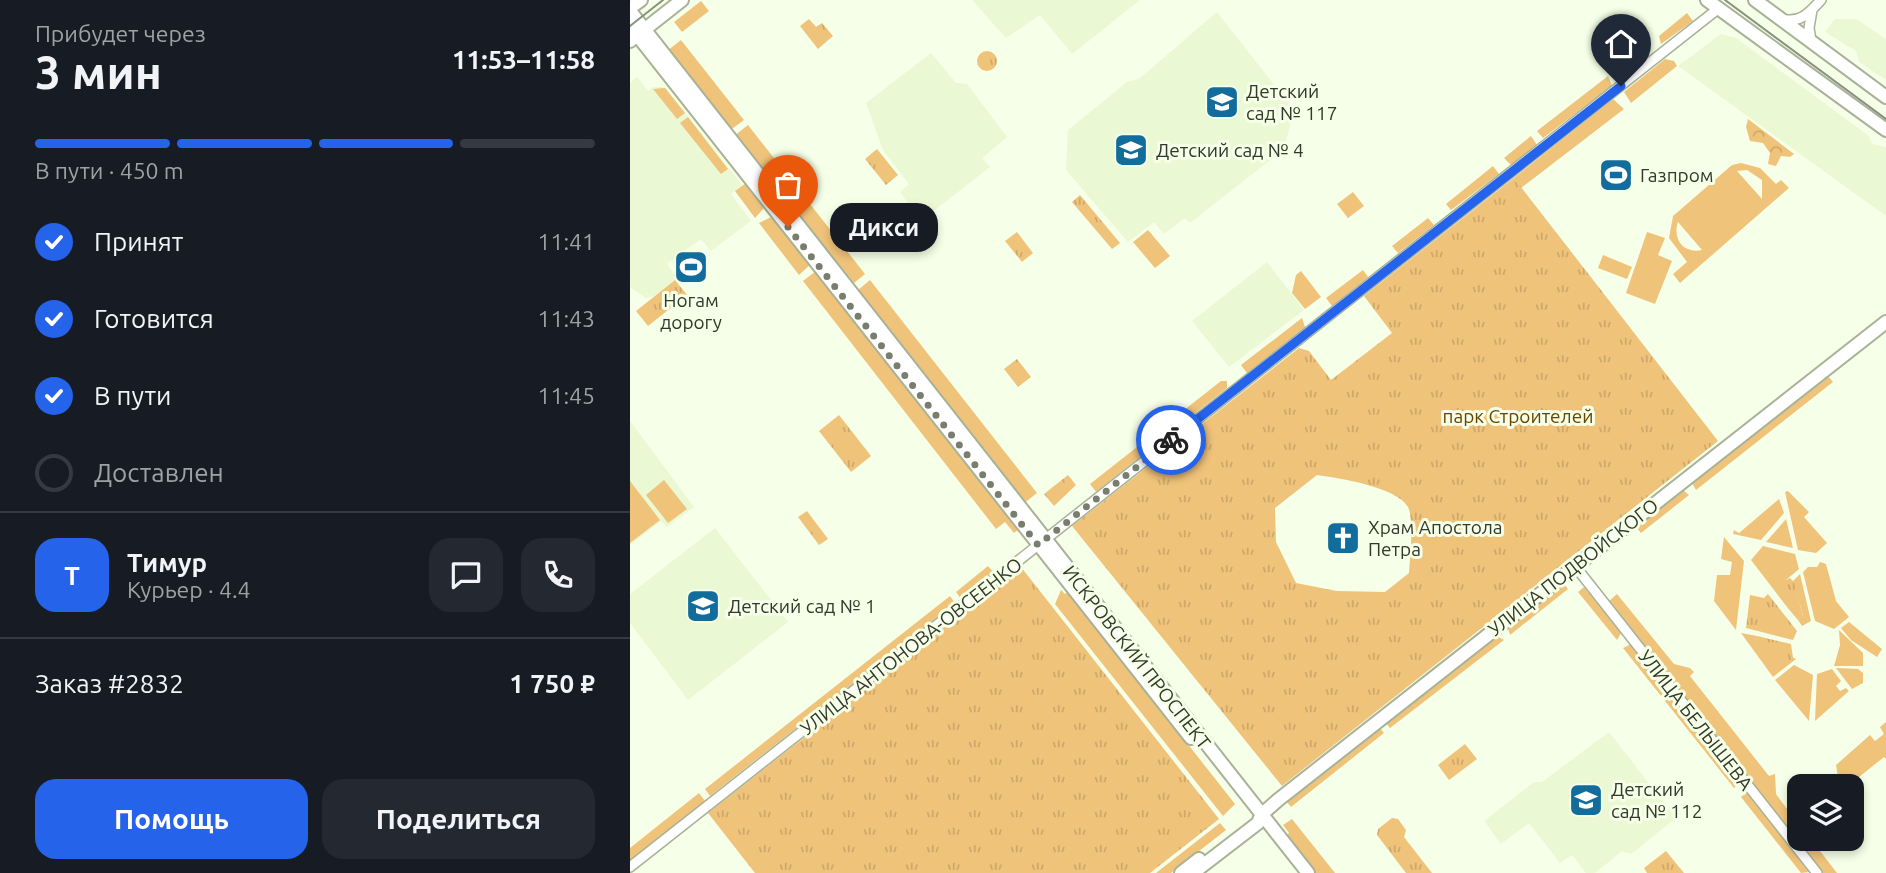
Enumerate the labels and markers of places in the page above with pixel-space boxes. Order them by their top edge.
pin [1591,14,1651,86]
place label: Детский сад № 117 [1246,80,1338,124]
school or university icon: Детский сад № 117 [1203,83,1241,121]
school or university icon: Детский сад № 4 [1112,131,1150,169]
place label: Детский сад № 4 [1156,139,1304,161]
pin [758,155,818,227]
sports icon: Газпром [1597,156,1635,194]
place label: Газпром [1640,164,1714,186]
callout: Дикси [830,202,938,252]
sports icon: Ногам дорогу [672,248,710,286]
place label: Ногам дорогу [660,289,722,333]
place label: Храм Апостола Петра [1368,516,1503,560]
church icon: Храм Апостола Петра [1324,519,1362,557]
school or university icon: Детский сад № 1 [684,587,722,625]
place label: Детский сад № 1 [728,595,876,617]
place label: Детский сад № 112 [1611,778,1703,822]
school or university icon: Детский сад № 112 [1567,781,1605,819]

